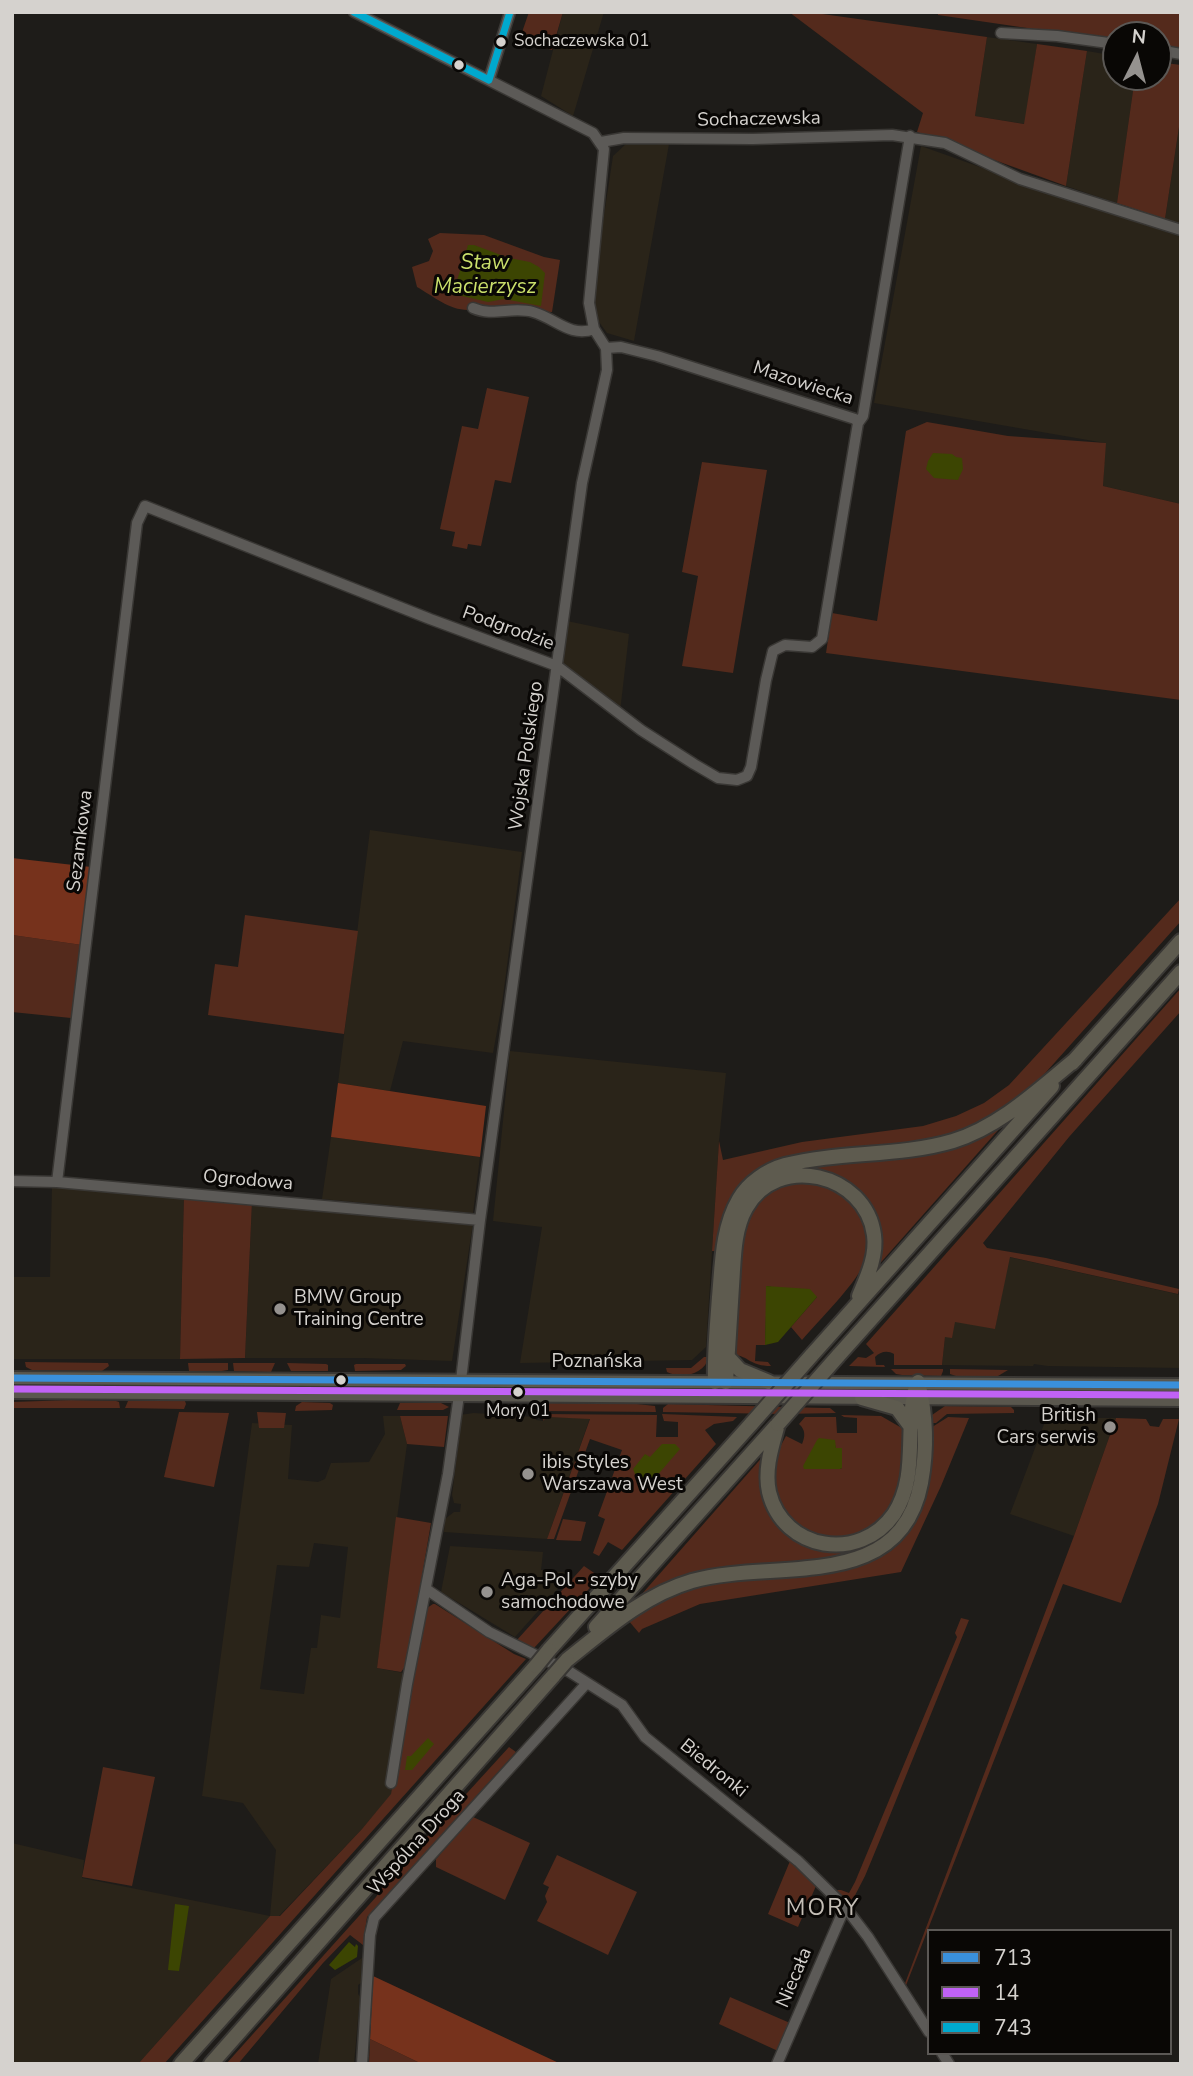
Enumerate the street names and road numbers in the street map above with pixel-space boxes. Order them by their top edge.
street label: Sochaczewska [697,108,821,132]
street label: Mazowiecka [750,357,856,411]
street label: Podgrodzie [459,602,557,656]
street label: Wojska Polskiego [505,680,549,832]
street label: Sezamkowa [63,789,99,893]
street label: Ogrodowa [202,1166,294,1196]
street label: Poznańska [551,1351,643,1373]
street label: Biedronki [675,1735,751,1803]
street label: Wspólna Droga [364,1785,470,1901]
street label: Niecała [772,1945,818,2011]

